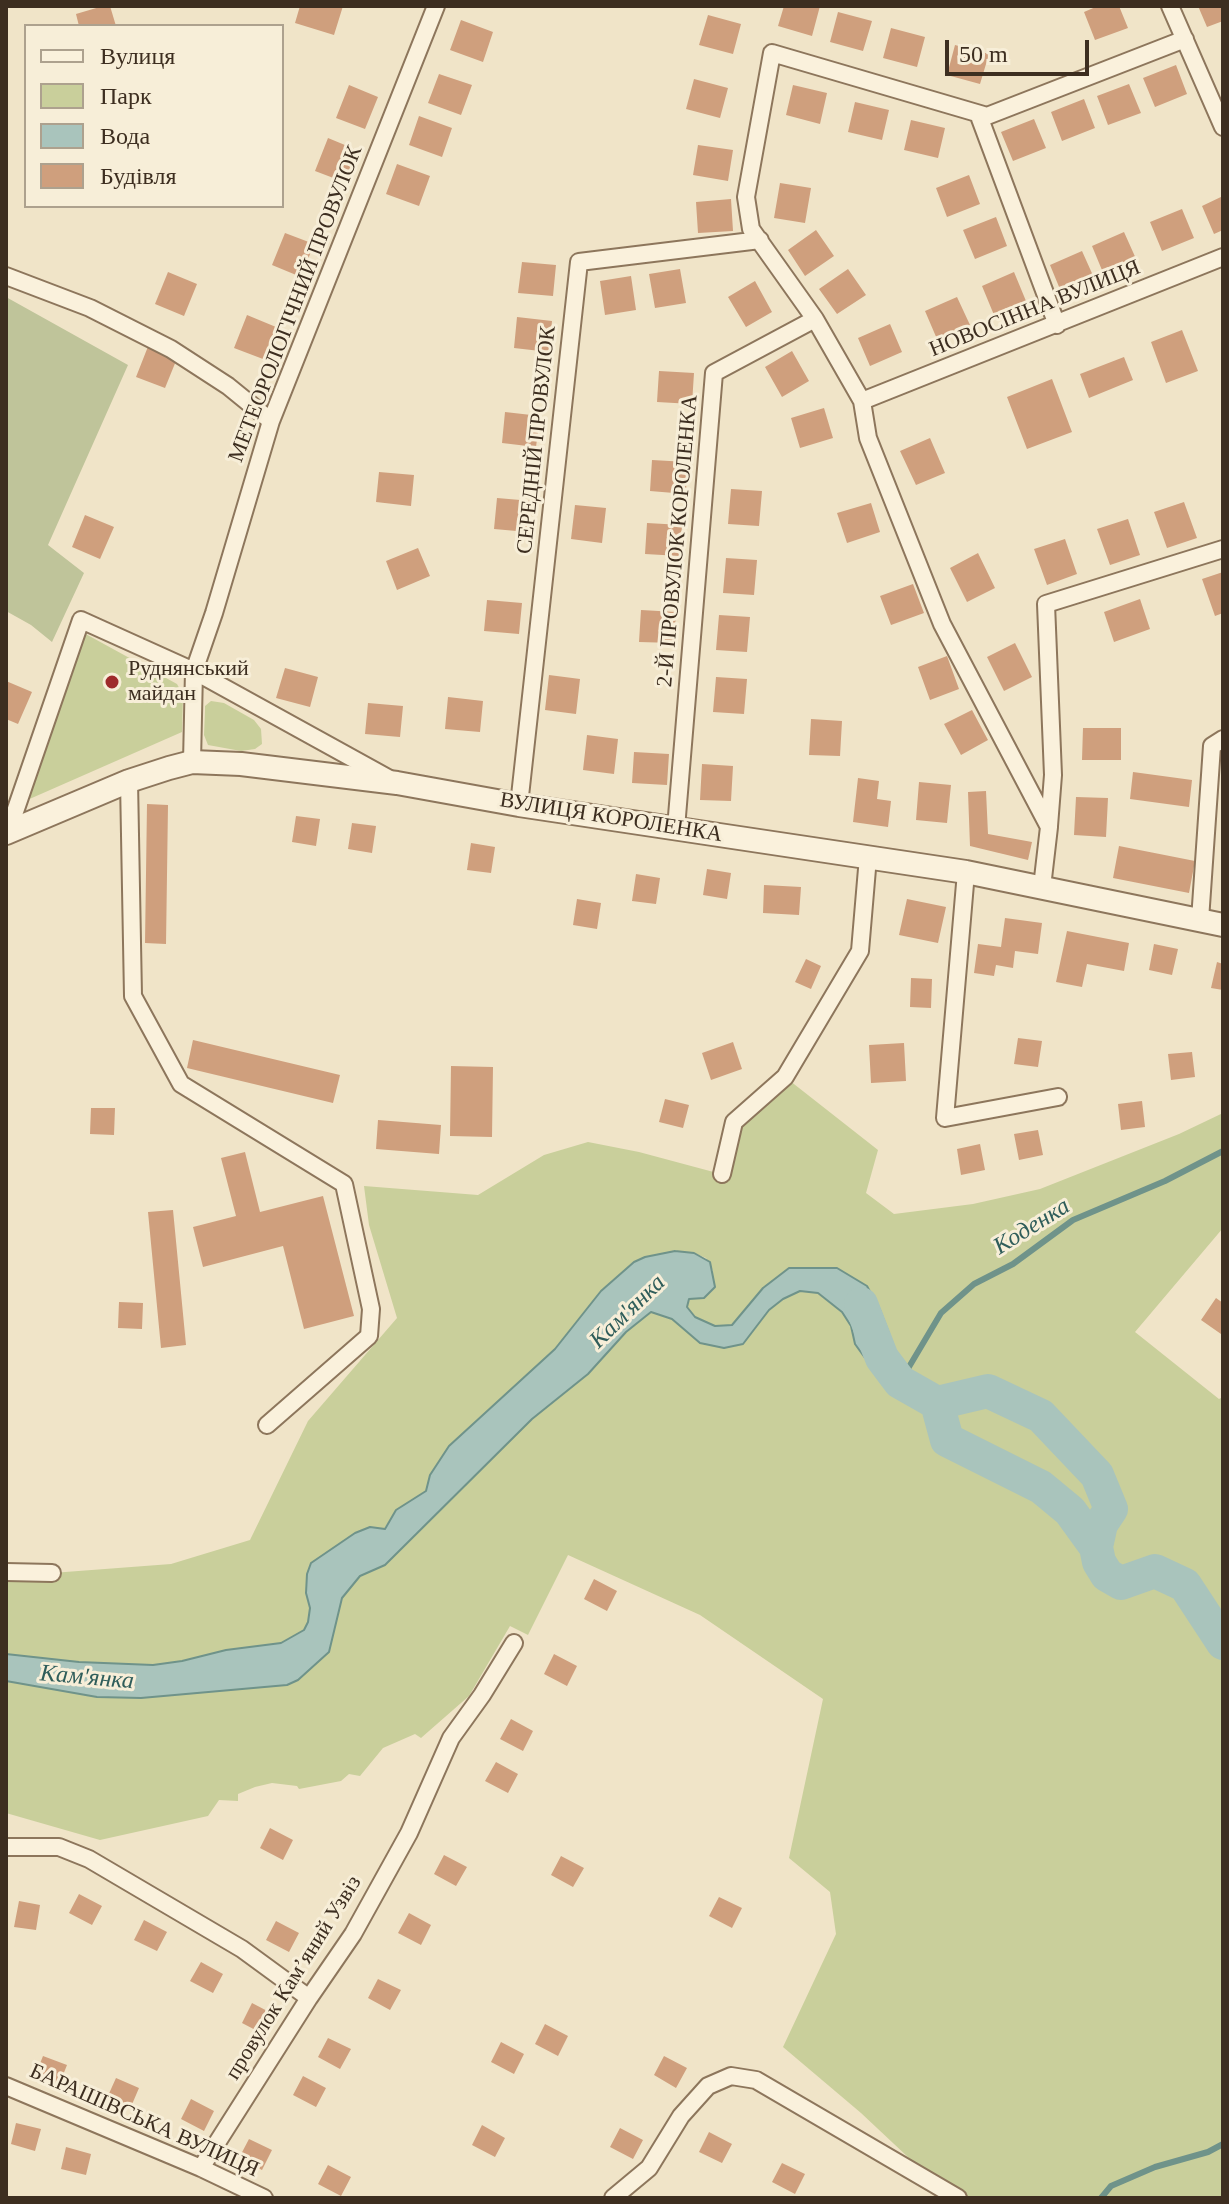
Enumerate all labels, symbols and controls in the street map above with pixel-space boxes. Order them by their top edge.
legend [24,24,284,208]
scale bar [949,24,1093,74]
text: 50 m [959,41,1008,67]
text: Вулиця [100,43,175,69]
text: Парк [100,83,152,109]
text: Вода [100,123,150,149]
street label: МЕТЕОРОЛОГІЧНИЙ ПРОВУЛОК [223,142,369,466]
text: Будівля [100,163,177,189]
street label: НОВОСІННА ВУЛИЦЯ [926,255,1144,363]
street label: СЕРЕДНІЙ ПРОВУЛОК [512,325,562,555]
street label: 2-Й ПРОВУЛОК КОРОЛЕНКА [652,394,704,688]
place label: Руднянський майдан [128,656,249,708]
marker: Руднянський майдан [103,673,121,691]
street label: ВУЛИЦЯ КОРОЛЕНКА [498,787,724,849]
water label: Коденка [989,1192,1075,1262]
water label: Кам'янка [584,1269,672,1355]
water label: Кам'янка [39,1660,135,1696]
street label: провулок Камʼяний Узвіз [220,1871,368,2085]
street label: БАРАШІВСЬКА ВУЛИЦЯ [25,2058,263,2184]

